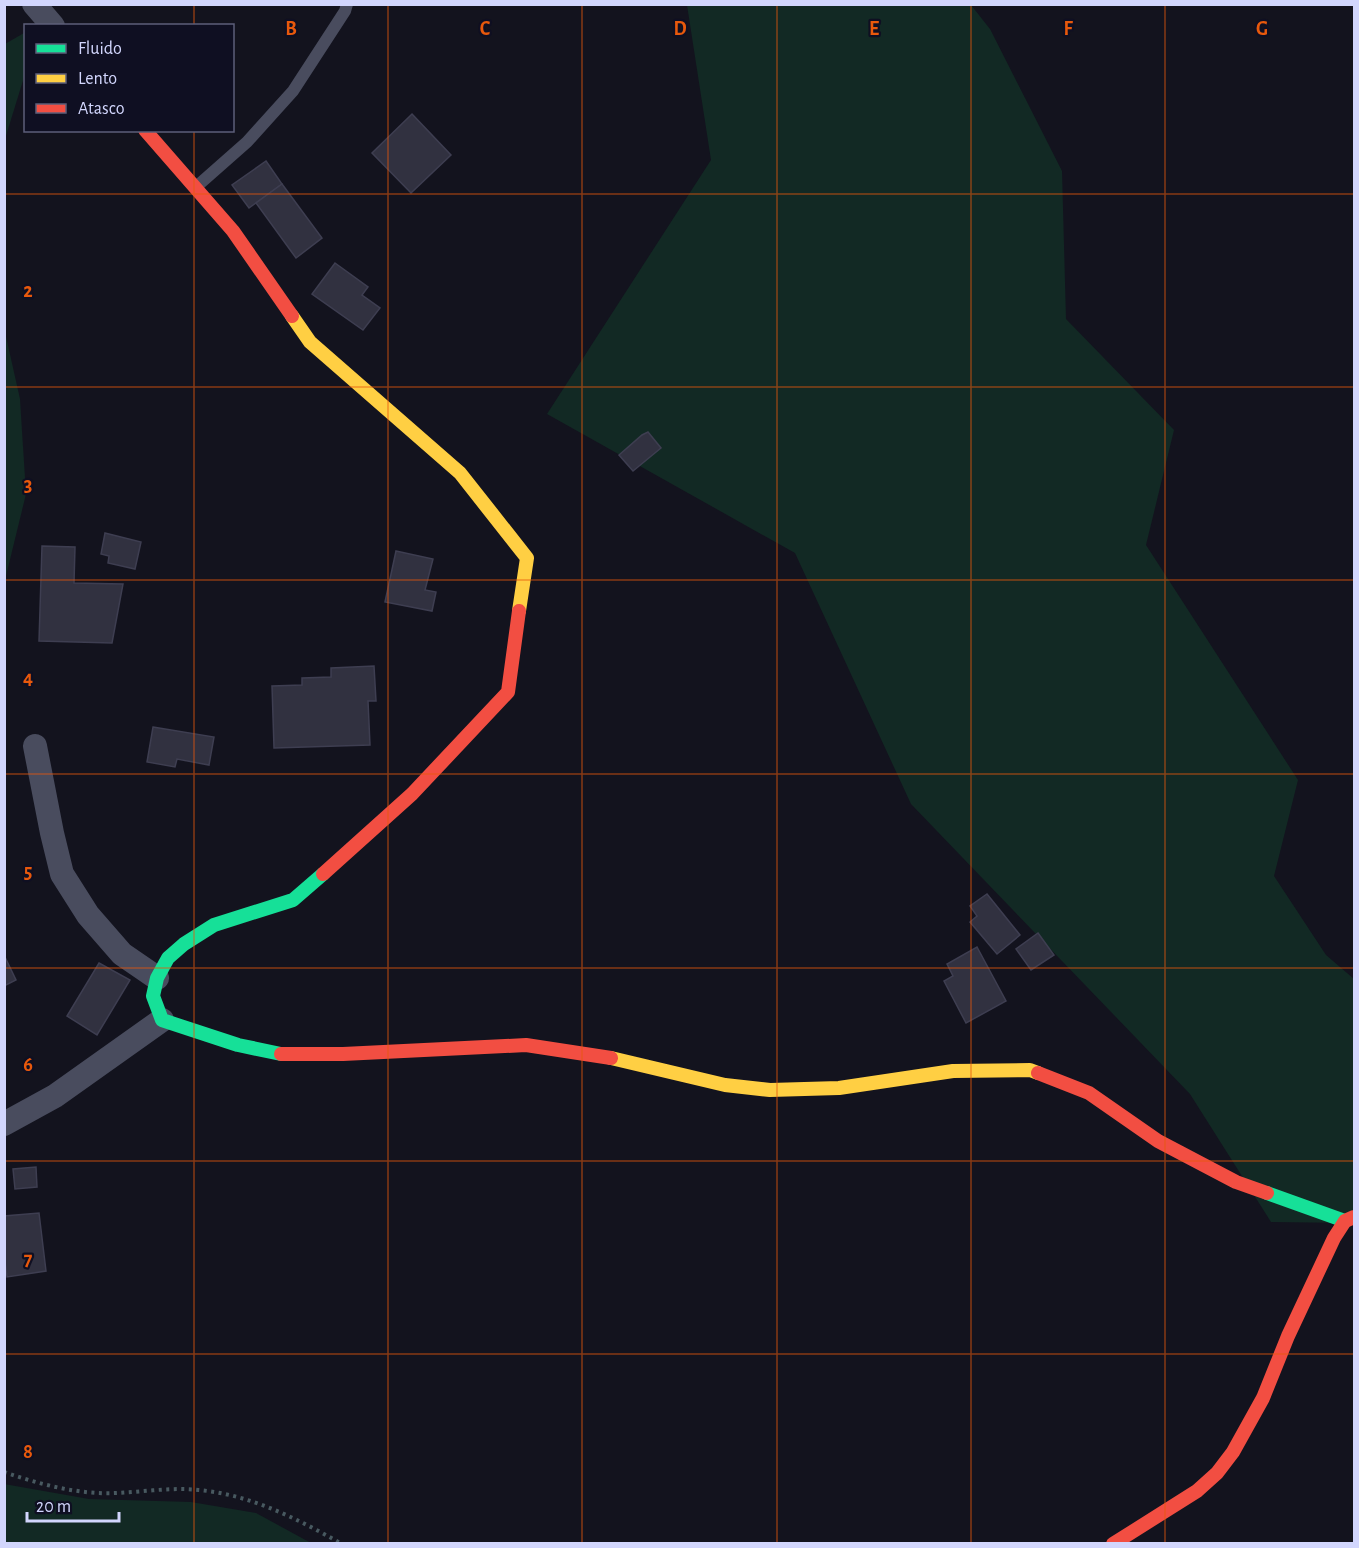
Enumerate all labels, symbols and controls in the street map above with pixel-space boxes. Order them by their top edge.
text: B [285,19,297,39]
text: C [480,19,491,39]
text: D [673,19,687,39]
text: E [869,19,879,39]
text: F [1063,19,1073,39]
text: G [1256,19,1268,39]
legend [24,24,234,132]
text: Fluido [78,40,122,58]
text: Lento [78,70,117,88]
text: Atasco [78,100,125,118]
text: 2 [23,281,33,301]
text: 3 [24,475,32,495]
text: 4 [23,668,33,688]
text: 5 [24,862,32,882]
text: 6 [23,1055,33,1075]
text: 7 [24,1249,33,1269]
text: 8 [23,1442,33,1462]
scale bar [27,1485,118,1523]
text: 20 m [36,1498,71,1516]

